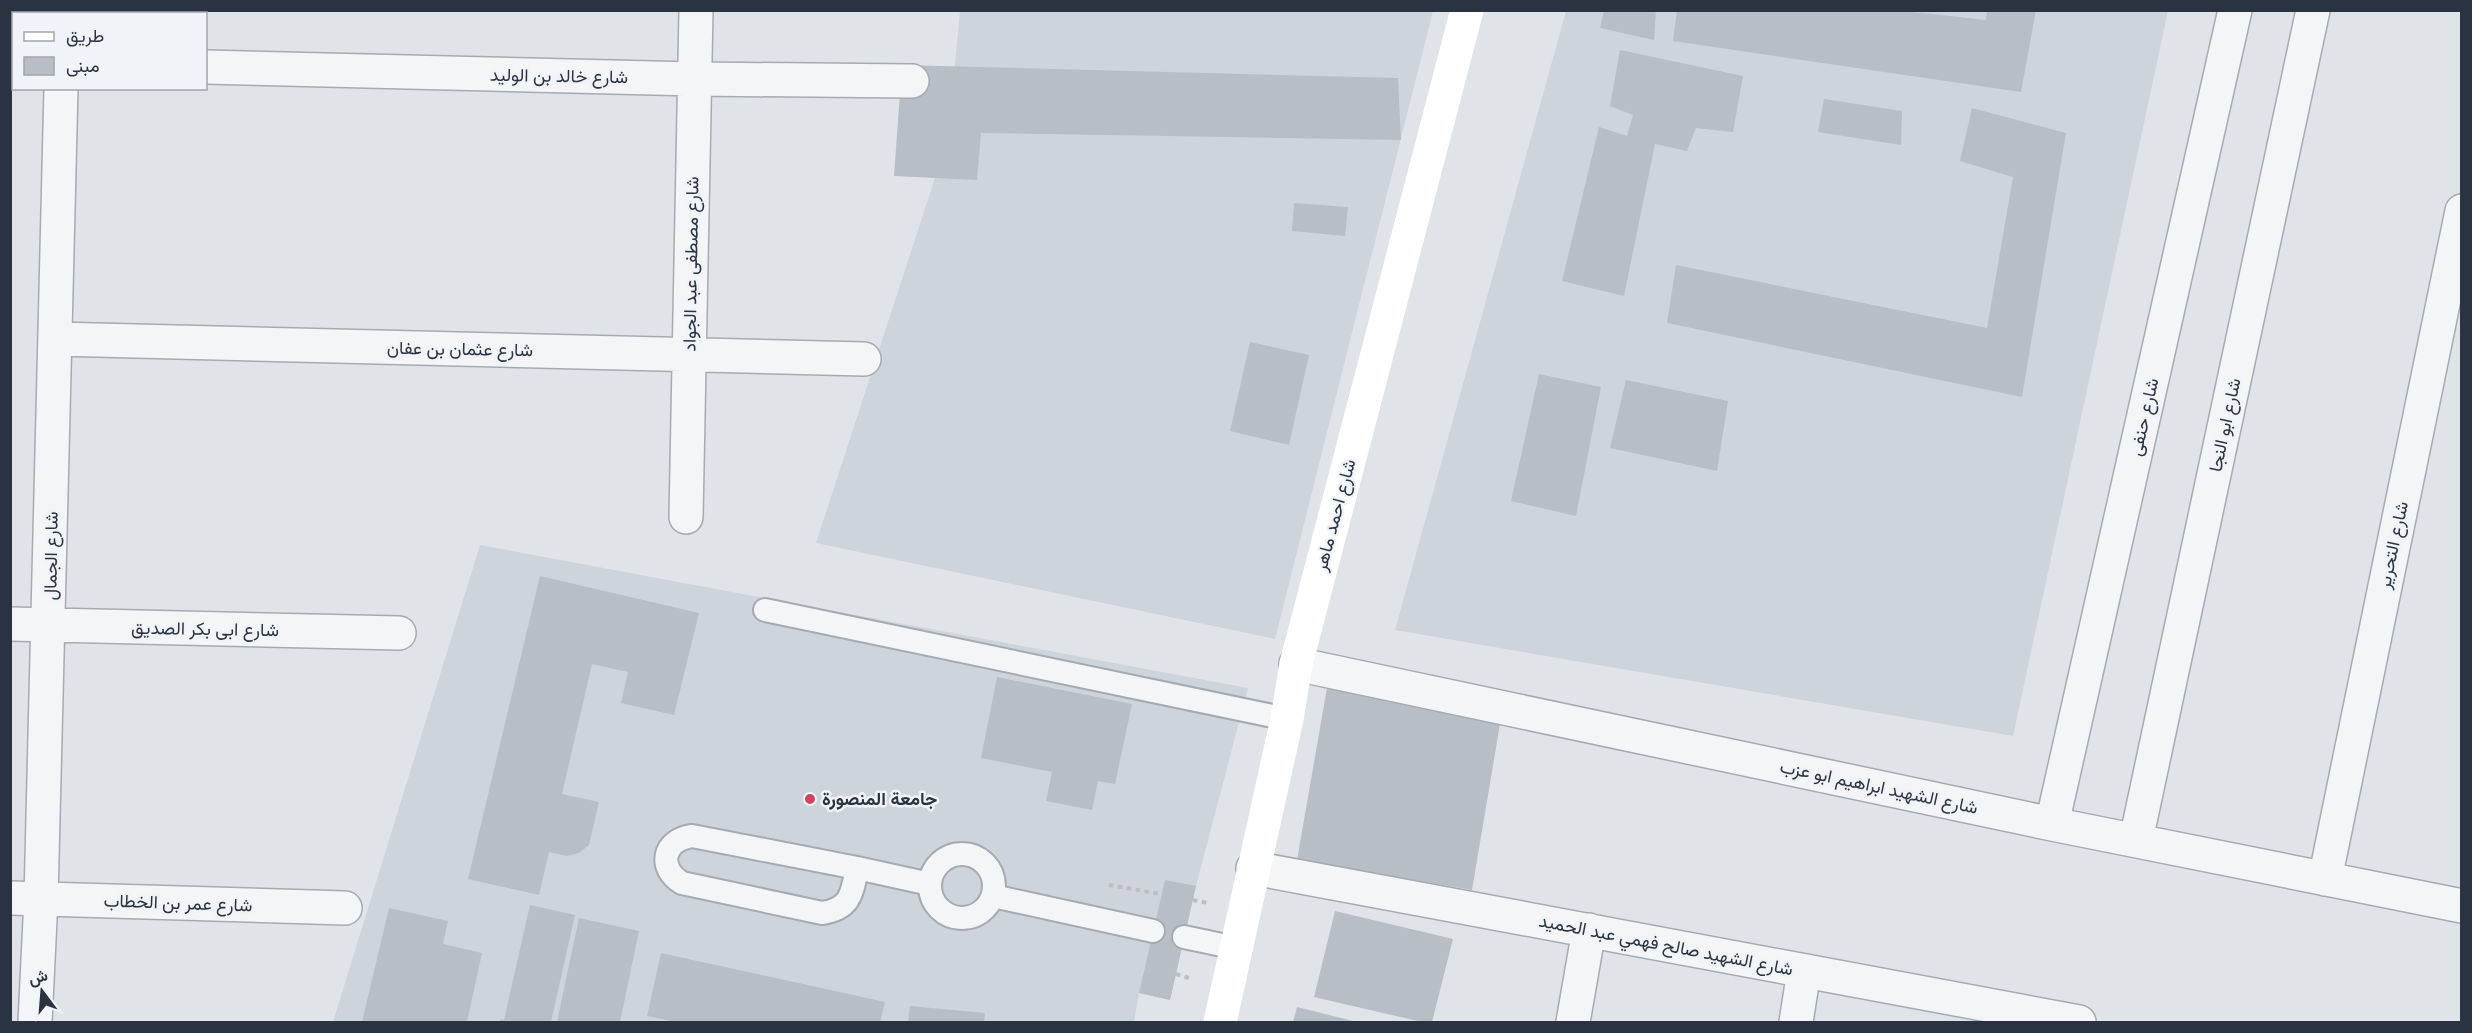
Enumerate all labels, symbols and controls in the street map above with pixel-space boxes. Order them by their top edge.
legend [12,12,207,90]
text: طريق [66,24,104,47]
text: مبنى [66,54,100,77]
street label: شارع خالد بن الوليد [490,63,628,89]
street label: شارع مصطفى عبد الجواد [677,176,705,352]
street label: شارع عثمان بن عفان [387,336,533,362]
street label: شارع حنفى [2123,376,2165,458]
street label: شارع ابو النجا [2203,376,2247,474]
street label: شارع احمد ماهر [1308,456,1361,575]
street label: شارع التحرير [2372,499,2414,592]
street label: شارع الجمال [38,511,64,601]
street label: شارع ابى بكر الصديق [131,616,279,642]
street label: شارع الشهيد ابراهيم ابو عزب [1778,754,1980,820]
place label: جامعة المنصورة [822,787,937,810]
marker: جامعة المنصورة [803,792,817,806]
street label: شارع عمر بن الخطاب [103,888,253,918]
street label: شارع الشهيد صالح فهمي عبد الحميد [1536,909,1795,984]
north arrow [12,961,72,1021]
text: ش [26,964,50,989]

